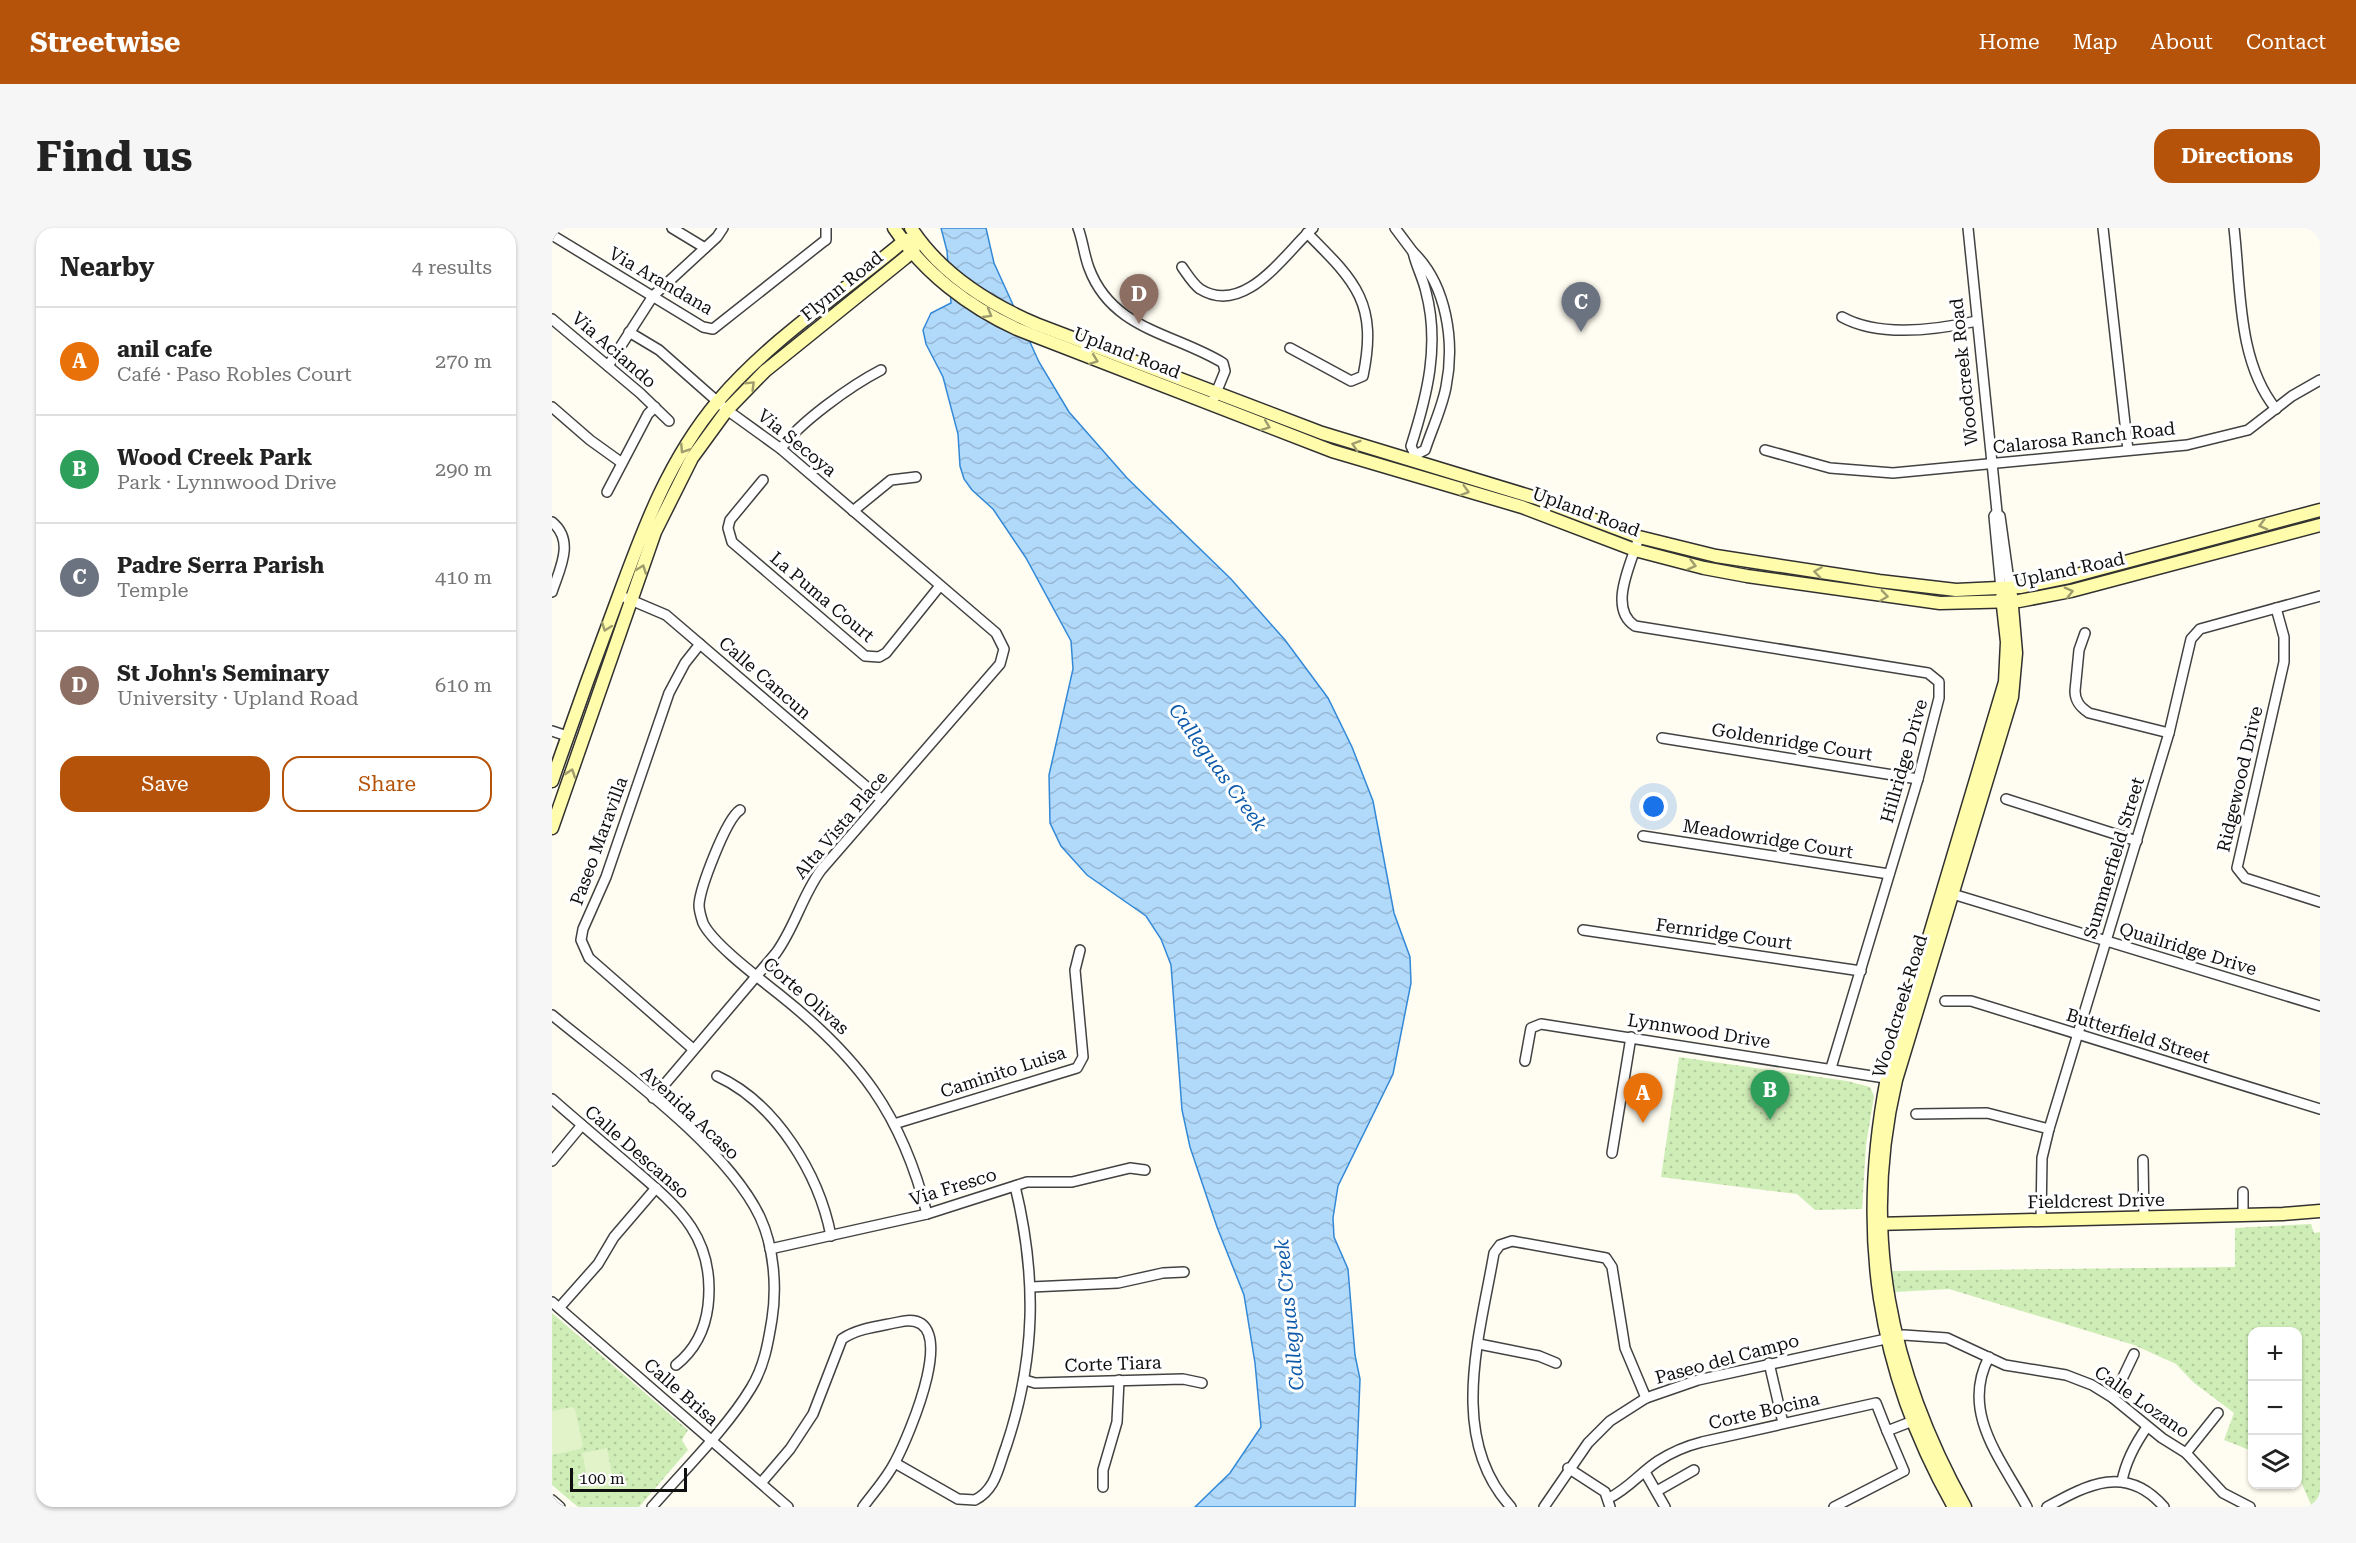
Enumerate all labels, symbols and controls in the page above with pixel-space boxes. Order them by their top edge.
text: Streetwise [30,26,181,59]
text: Home [1979,30,2040,54]
text: Map [2073,30,2118,54]
text: About [2151,30,2213,54]
text: Contact [2246,30,2326,54]
button: Directions [2154,129,2320,183]
text: Find us [36,132,193,181]
street label: Via Arandana [606,242,717,319]
street label: Flynn Road [797,246,887,325]
text: Nearby [60,252,154,282]
text: 4 results [412,255,492,279]
pin: D [1120,274,1158,324]
pin: C [1562,282,1600,332]
street label: Woodcreek Road [1945,297,1982,447]
street label: Via Aciando [568,307,661,392]
one-way arrow [981,307,992,318]
street label: Upland Road [1071,322,1184,383]
text: anil cafe [117,337,212,362]
text: A [72,349,87,373]
text: 270 m [435,349,492,373]
one-way arrow [1088,352,1099,365]
text: Café · Paso Robles Court [117,362,352,386]
one-way arrow [744,382,755,393]
street label: Via Secoya [754,405,841,481]
street label: Calarosa Ranch Road [1992,417,2177,458]
one-way arrow [1260,419,1271,432]
one-way arrow [1352,439,1362,452]
one-way arrow [680,442,691,453]
text: Wood Creek Park [117,445,312,470]
text: B [72,457,87,481]
text: 290 m [435,457,492,481]
text: Park · Lynnwood Drive [117,470,337,494]
street label: Upland Road [1529,482,1643,541]
one-way arrow [1460,483,1470,496]
one-way arrow [2259,518,2269,530]
street label: La Puma Court [766,547,879,646]
street label: Upland Road [2011,547,2127,592]
text: Padre Serra Parish [117,553,324,578]
one-way arrow [1686,557,1696,570]
one-way arrow [634,564,647,575]
text: C [73,565,87,589]
text: 410 m [435,565,492,589]
one-way arrow [1813,567,1822,579]
text: Temple [117,578,189,602]
one-way arrow [2064,586,2074,599]
one-way arrow [1879,589,1889,601]
one-way arrow [601,622,614,632]
street label: Calle Cancun [715,632,816,724]
text: St John's Seminary [117,661,329,686]
text: D [71,673,88,697]
text: 610 m [435,673,492,697]
text: University · Upland Road [117,686,359,710]
street label: Hillridge Drive [1876,696,1931,825]
water label: Calleguas Creek [1164,698,1272,836]
street label: Ridgewood Drive [2213,704,2267,854]
street label: Goldenridge Court [1710,718,1874,765]
button: Save [60,756,270,812]
button: Share [282,756,492,812]
street label: Alta Vista Place [790,767,892,883]
one-way arrow [564,768,576,779]
street label: Paseo Maravilla [566,773,632,908]
street label: Summerfield Street [2079,774,2148,941]
your location [1639,792,1668,821]
street label: Meadowridge Court [1681,815,1855,862]
street label: Fernridge Court [1655,914,1794,954]
street label: Quailridge Drive [2117,918,2259,979]
street label: Woodcreek Road [1868,931,1931,1080]
street label: Corte Olivas [759,953,853,1039]
street label: Butterfield Street [2064,1004,2213,1067]
street label: Lynnwood Drive [1626,1009,1772,1052]
street label: Caminito Luisa [937,1041,1068,1102]
street label: Avenida Acaso [637,1062,744,1164]
pin: B [1750,1070,1790,1120]
pin: A [1624,1074,1662,1123]
street label: Calle Descanso [581,1101,694,1203]
street label: Via Fresco [907,1163,999,1210]
street label: Fieldcrest Drive [2027,1189,2165,1212]
water label: Calleguas Creek [1269,1238,1309,1392]
map controls [2248,1327,2302,1489]
button: + [2248,1327,2302,1381]
street label: Paseo del Campo [1653,1329,1801,1388]
street label: Corte Tiara [1064,1351,1162,1376]
street label: Calle Brisa [640,1354,723,1430]
street label: Calle Lozano [2091,1361,2194,1442]
button: − [2248,1381,2302,1435]
street label: Corte Bocina [1706,1388,1822,1433]
button: layers [2248,1435,2302,1489]
scale bar [570,1465,687,1492]
text: 100 m [579,1469,625,1488]

